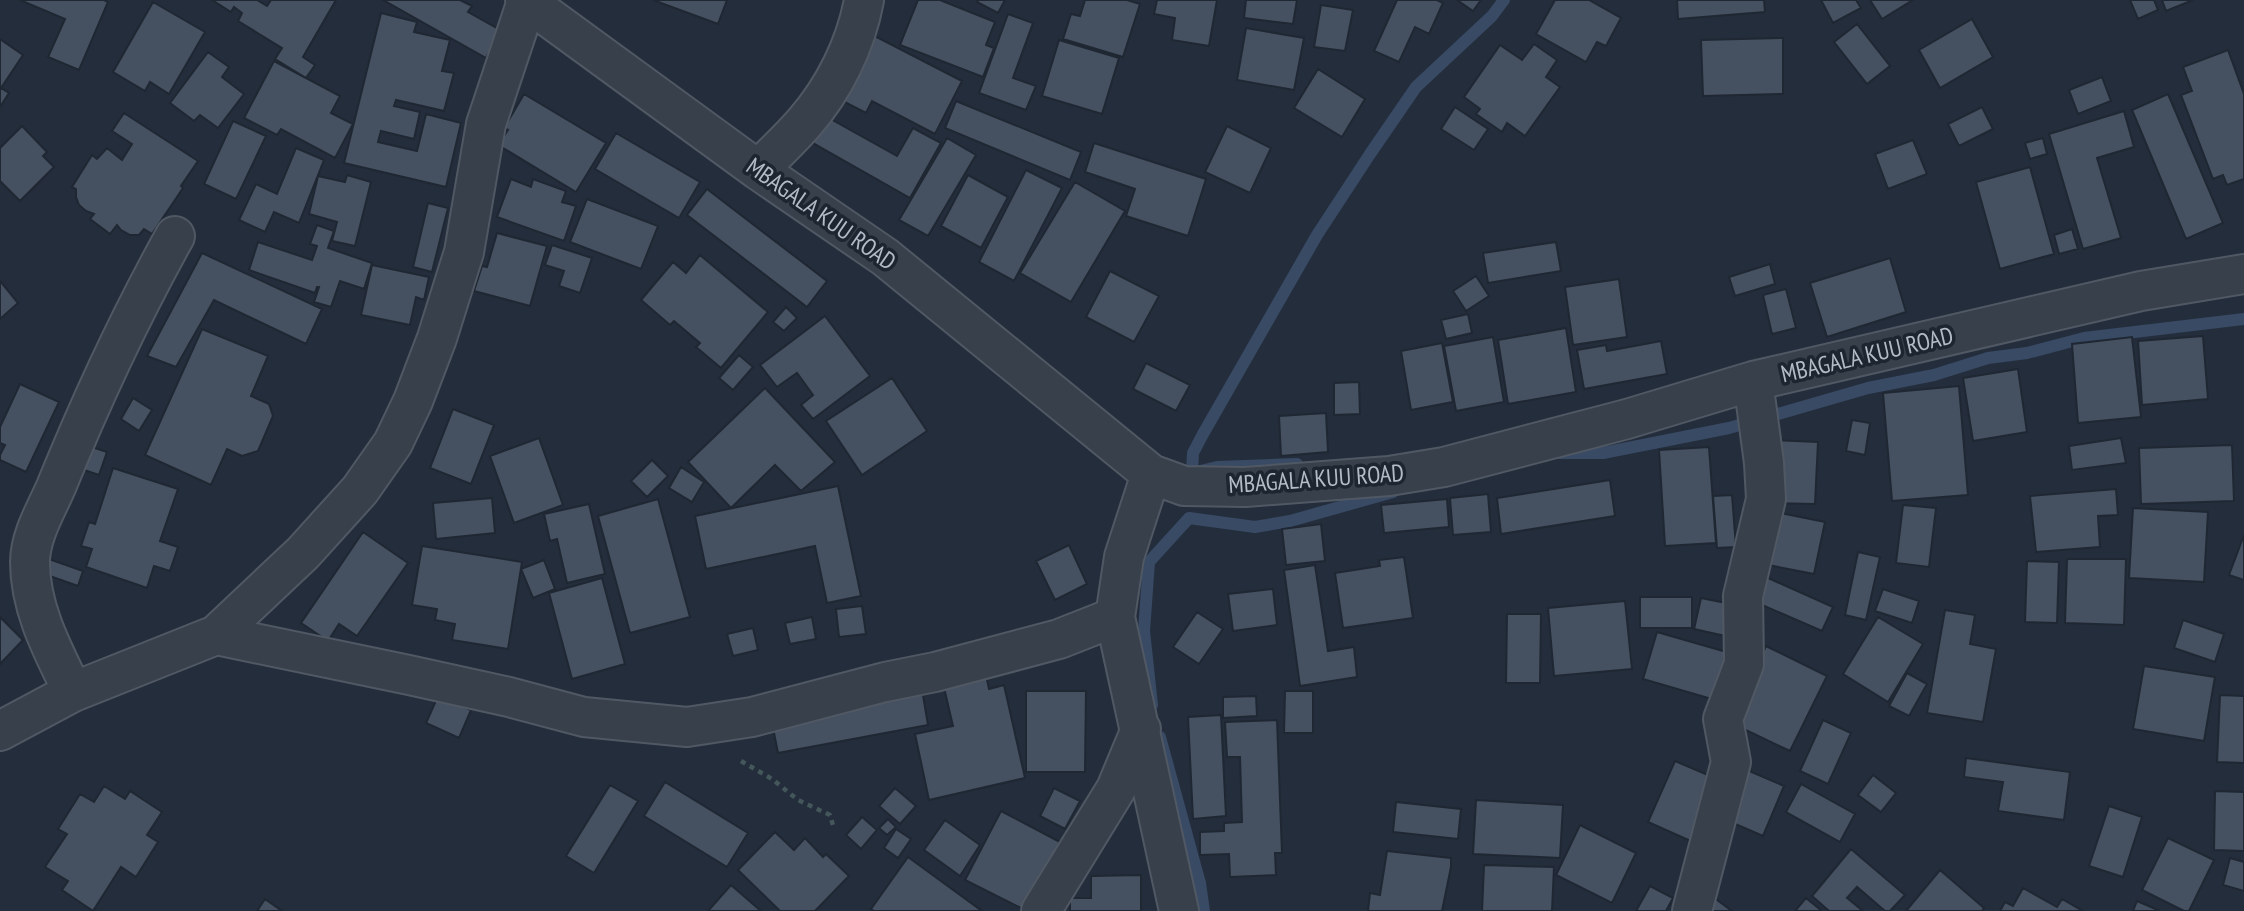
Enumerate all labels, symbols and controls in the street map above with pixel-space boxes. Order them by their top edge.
street label: MBAGALA KUU ROAD [740,150,902,277]
street label: MBAGALA KUU ROAD [1778,320,1956,389]
street label: MBAGALA KUU ROAD [1227,457,1405,500]

